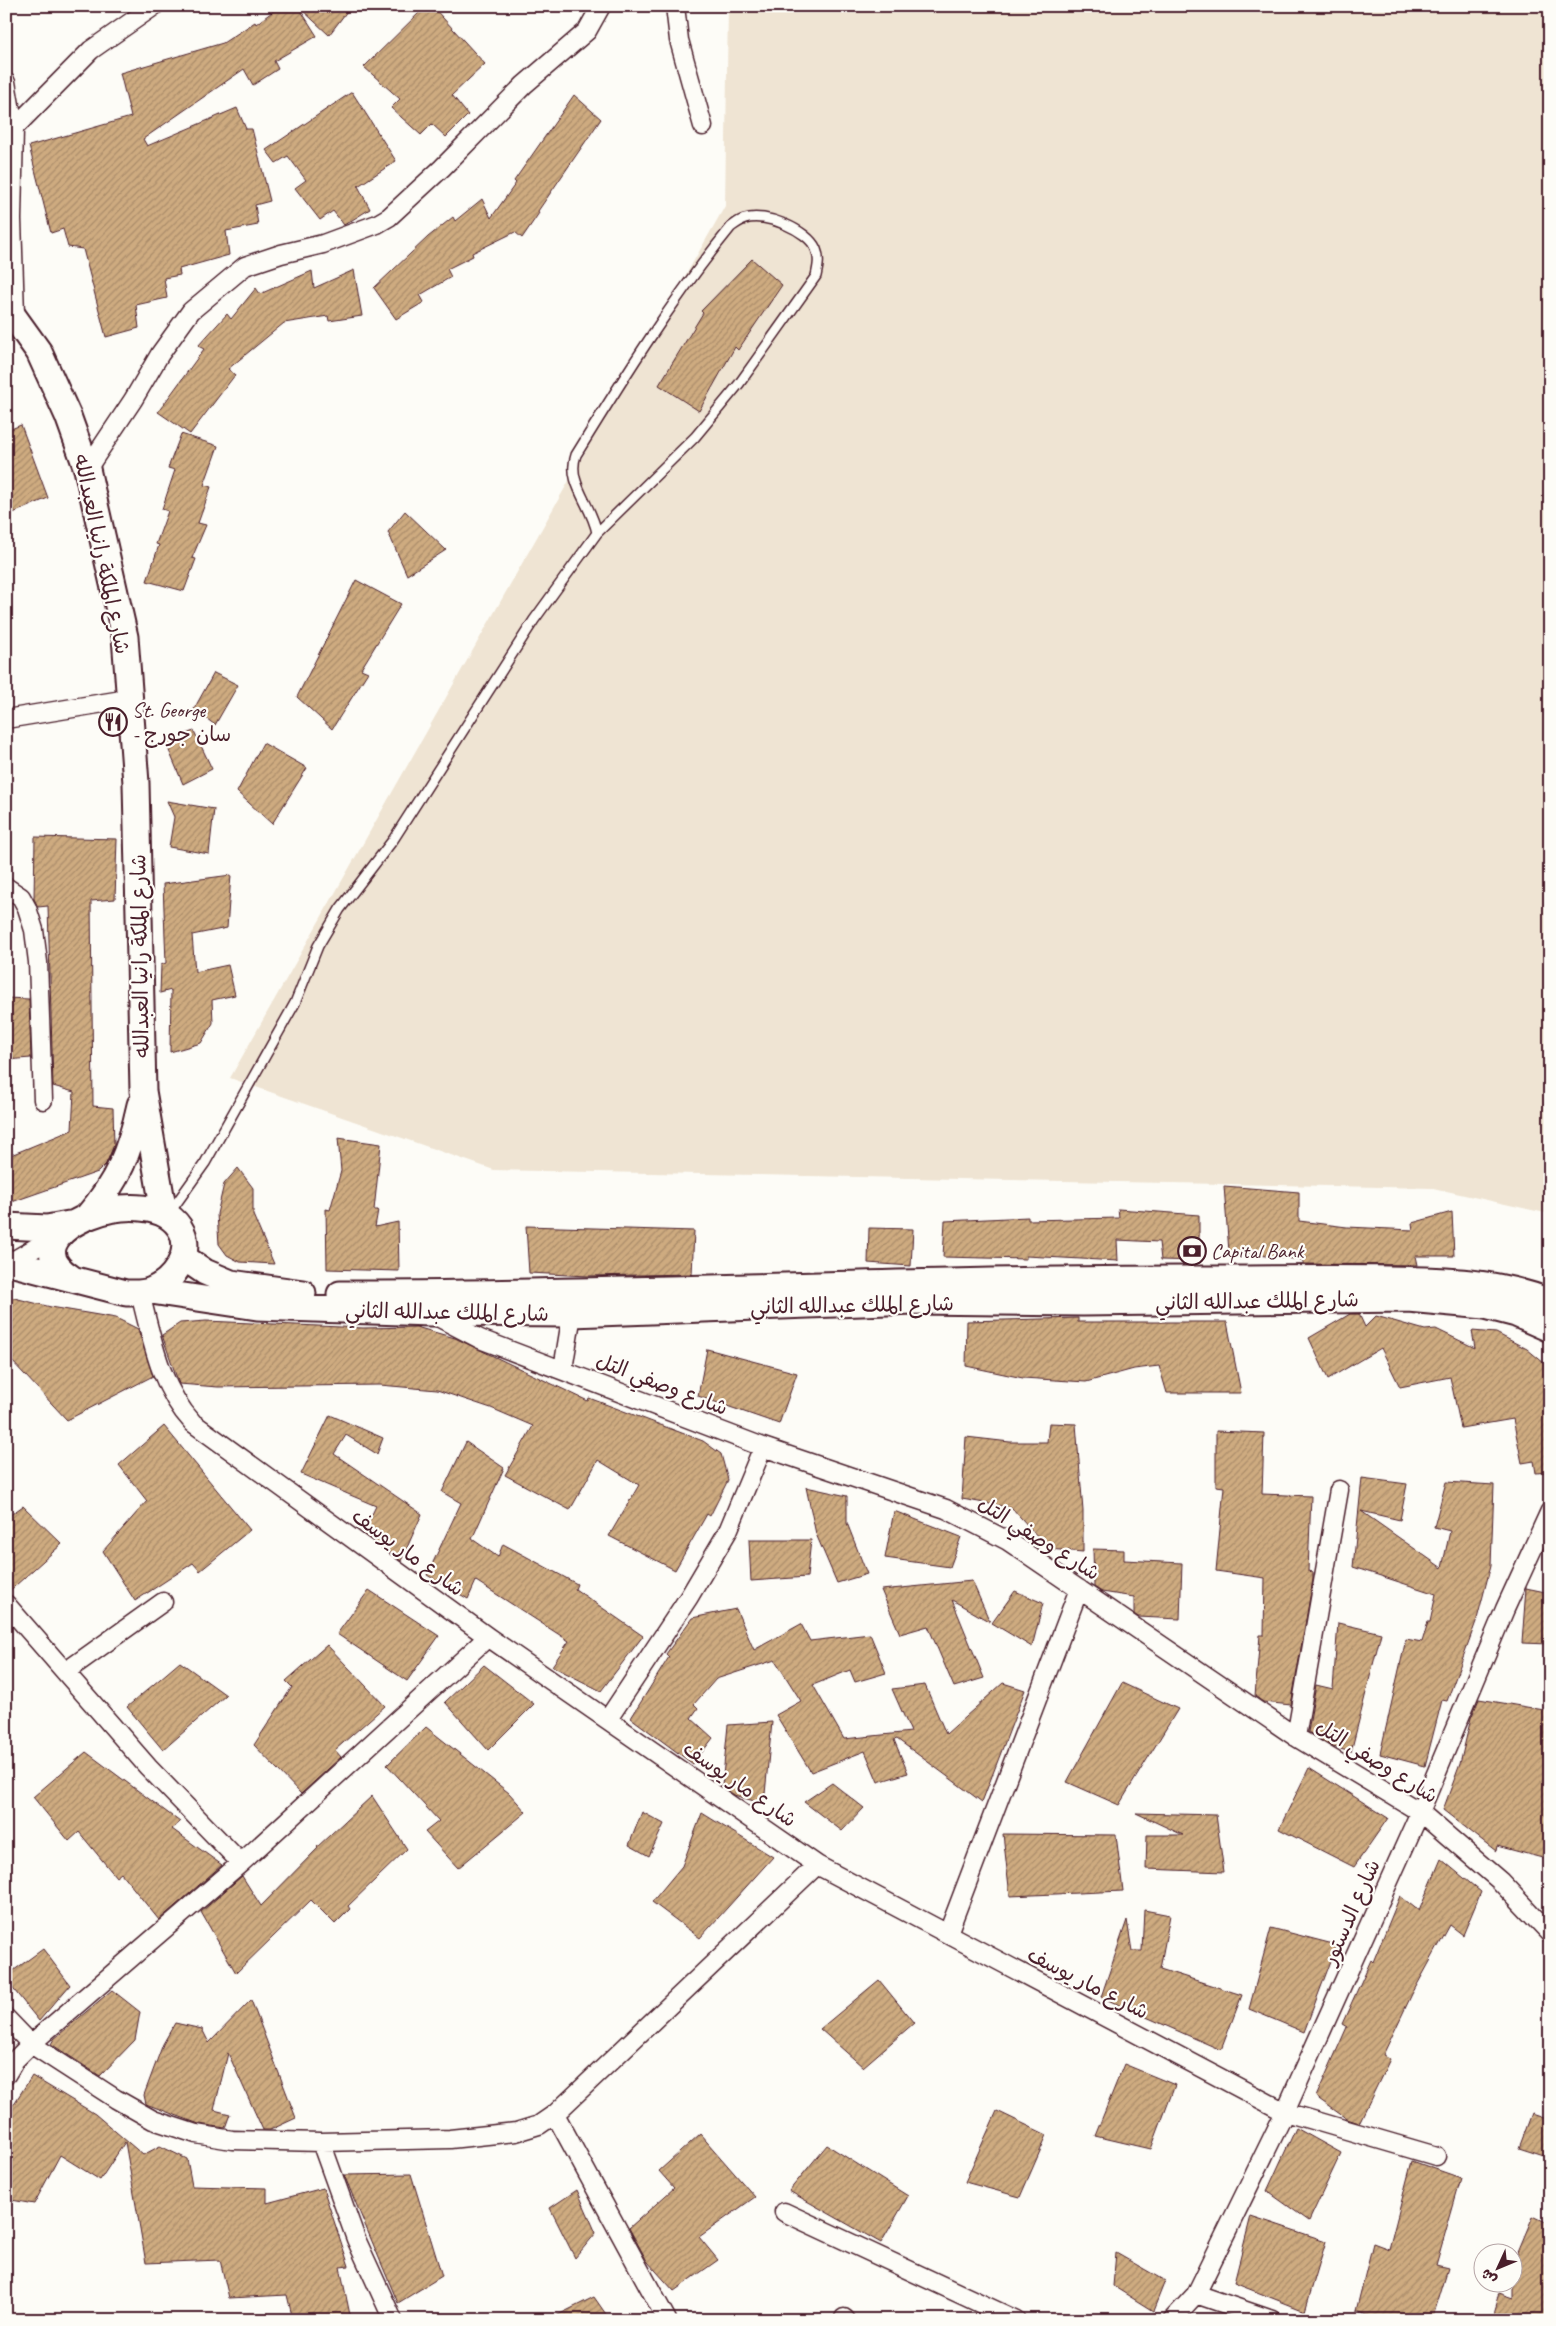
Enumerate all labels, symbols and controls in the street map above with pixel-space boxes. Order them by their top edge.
street label: شارع الملكة رانيا العبدالله [66,452,136,657]
place label: St. George - سان جورج [132,697,231,748]
restaurant icon: St. George - سان جورج [98,707,128,737]
street label: شارع الملكة رانيا العبدالله [125,854,157,1058]
bank icon: Capital Bank [1177,1236,1207,1266]
place label: Capital Bank [1211,1238,1305,1264]
street label: شارع الملك عبدالله الثاني [1155,1286,1359,1322]
street label: شارع الملك عبدالله الثاني [750,1290,954,1326]
street label: شارع الملك عبدالله الثاني [345,1297,549,1333]
street label: شارع وصفي التل [590,1347,732,1427]
street label: شارع وصفي التل [970,1490,1105,1591]
street label: شارع مار يوسف [345,1502,469,1603]
street label: شارع وصفي التل [1308,1713,1443,1814]
street label: شارع مار يوسف [677,1735,802,1834]
street label: شارع الدستور [1315,1855,1388,1971]
street label: شارع مار يوسف [1022,1941,1153,2027]
north arrow [1474,2244,1524,2294]
text: ش [1478,2265,1500,2288]

